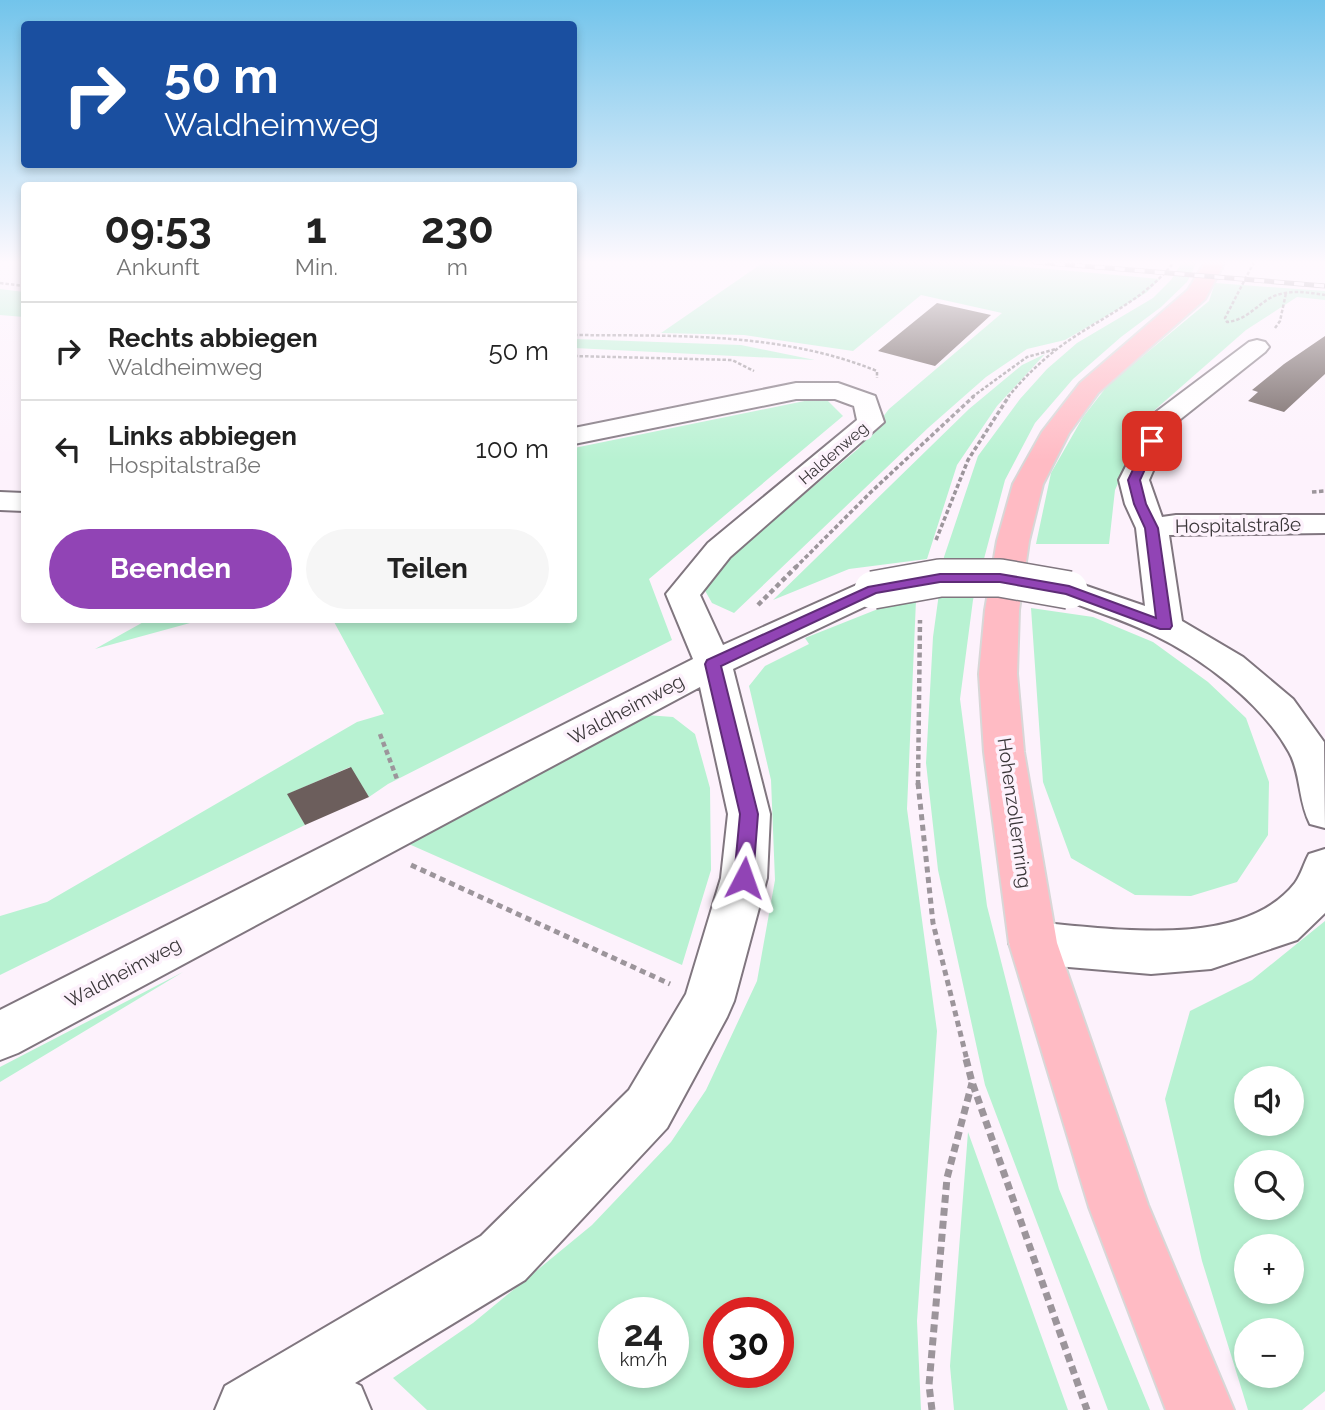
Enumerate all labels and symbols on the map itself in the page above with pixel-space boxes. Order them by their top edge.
pin [1122,411,1182,471]
street label: Haldenweg [795,418,872,489]
street label: Hospitalstraße [1175,513,1301,537]
street label: Waldheimweg [564,669,688,749]
street label: Hohenzollernring [994,736,1036,890]
position arrow [707,841,781,915]
street label: Waldheimweg [61,932,185,1012]
speed limit sign: 30 [703,1297,794,1388]

